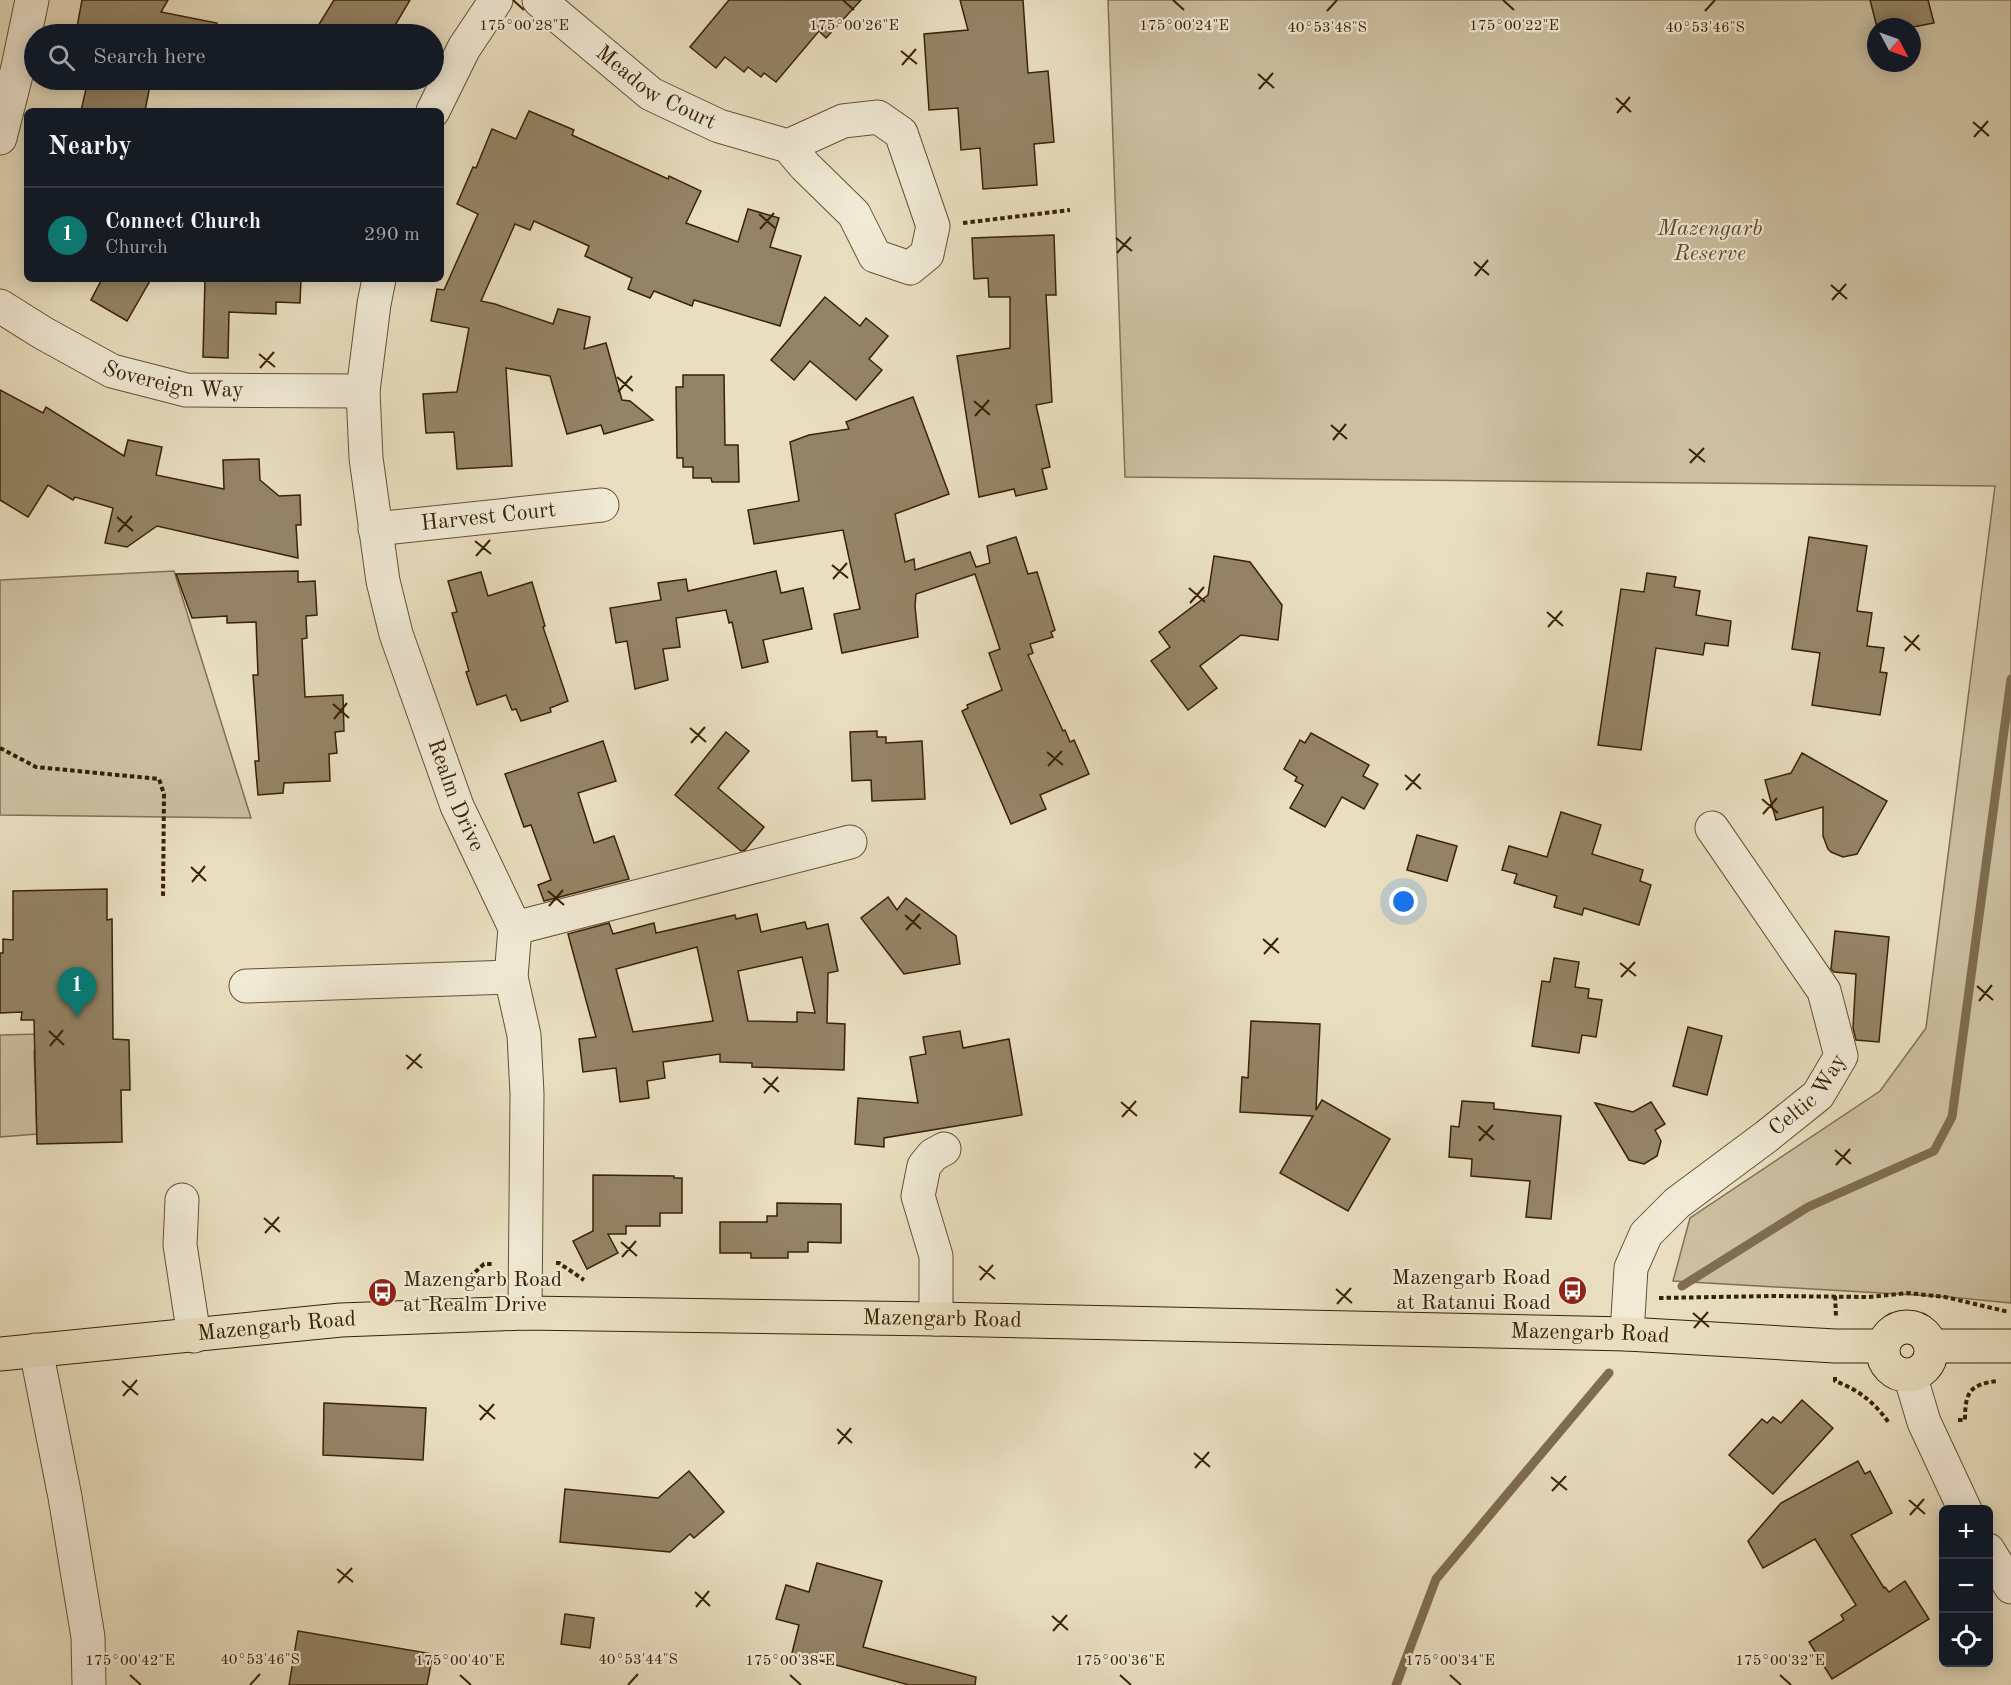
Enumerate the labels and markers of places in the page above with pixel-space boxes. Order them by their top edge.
pin: 1 [58,968,97,1017]
place label: Mazengarb Road at Ratanui Road [1392,1267,1551,1314]
place label: Mazengarb Road at Realm Drive [403,1269,562,1316]
bus stop icon: Mazengarb Road at Ratanui Road [1556,1275,1588,1307]
bus stop icon: Mazengarb Road at Realm Drive [366,1277,398,1309]

